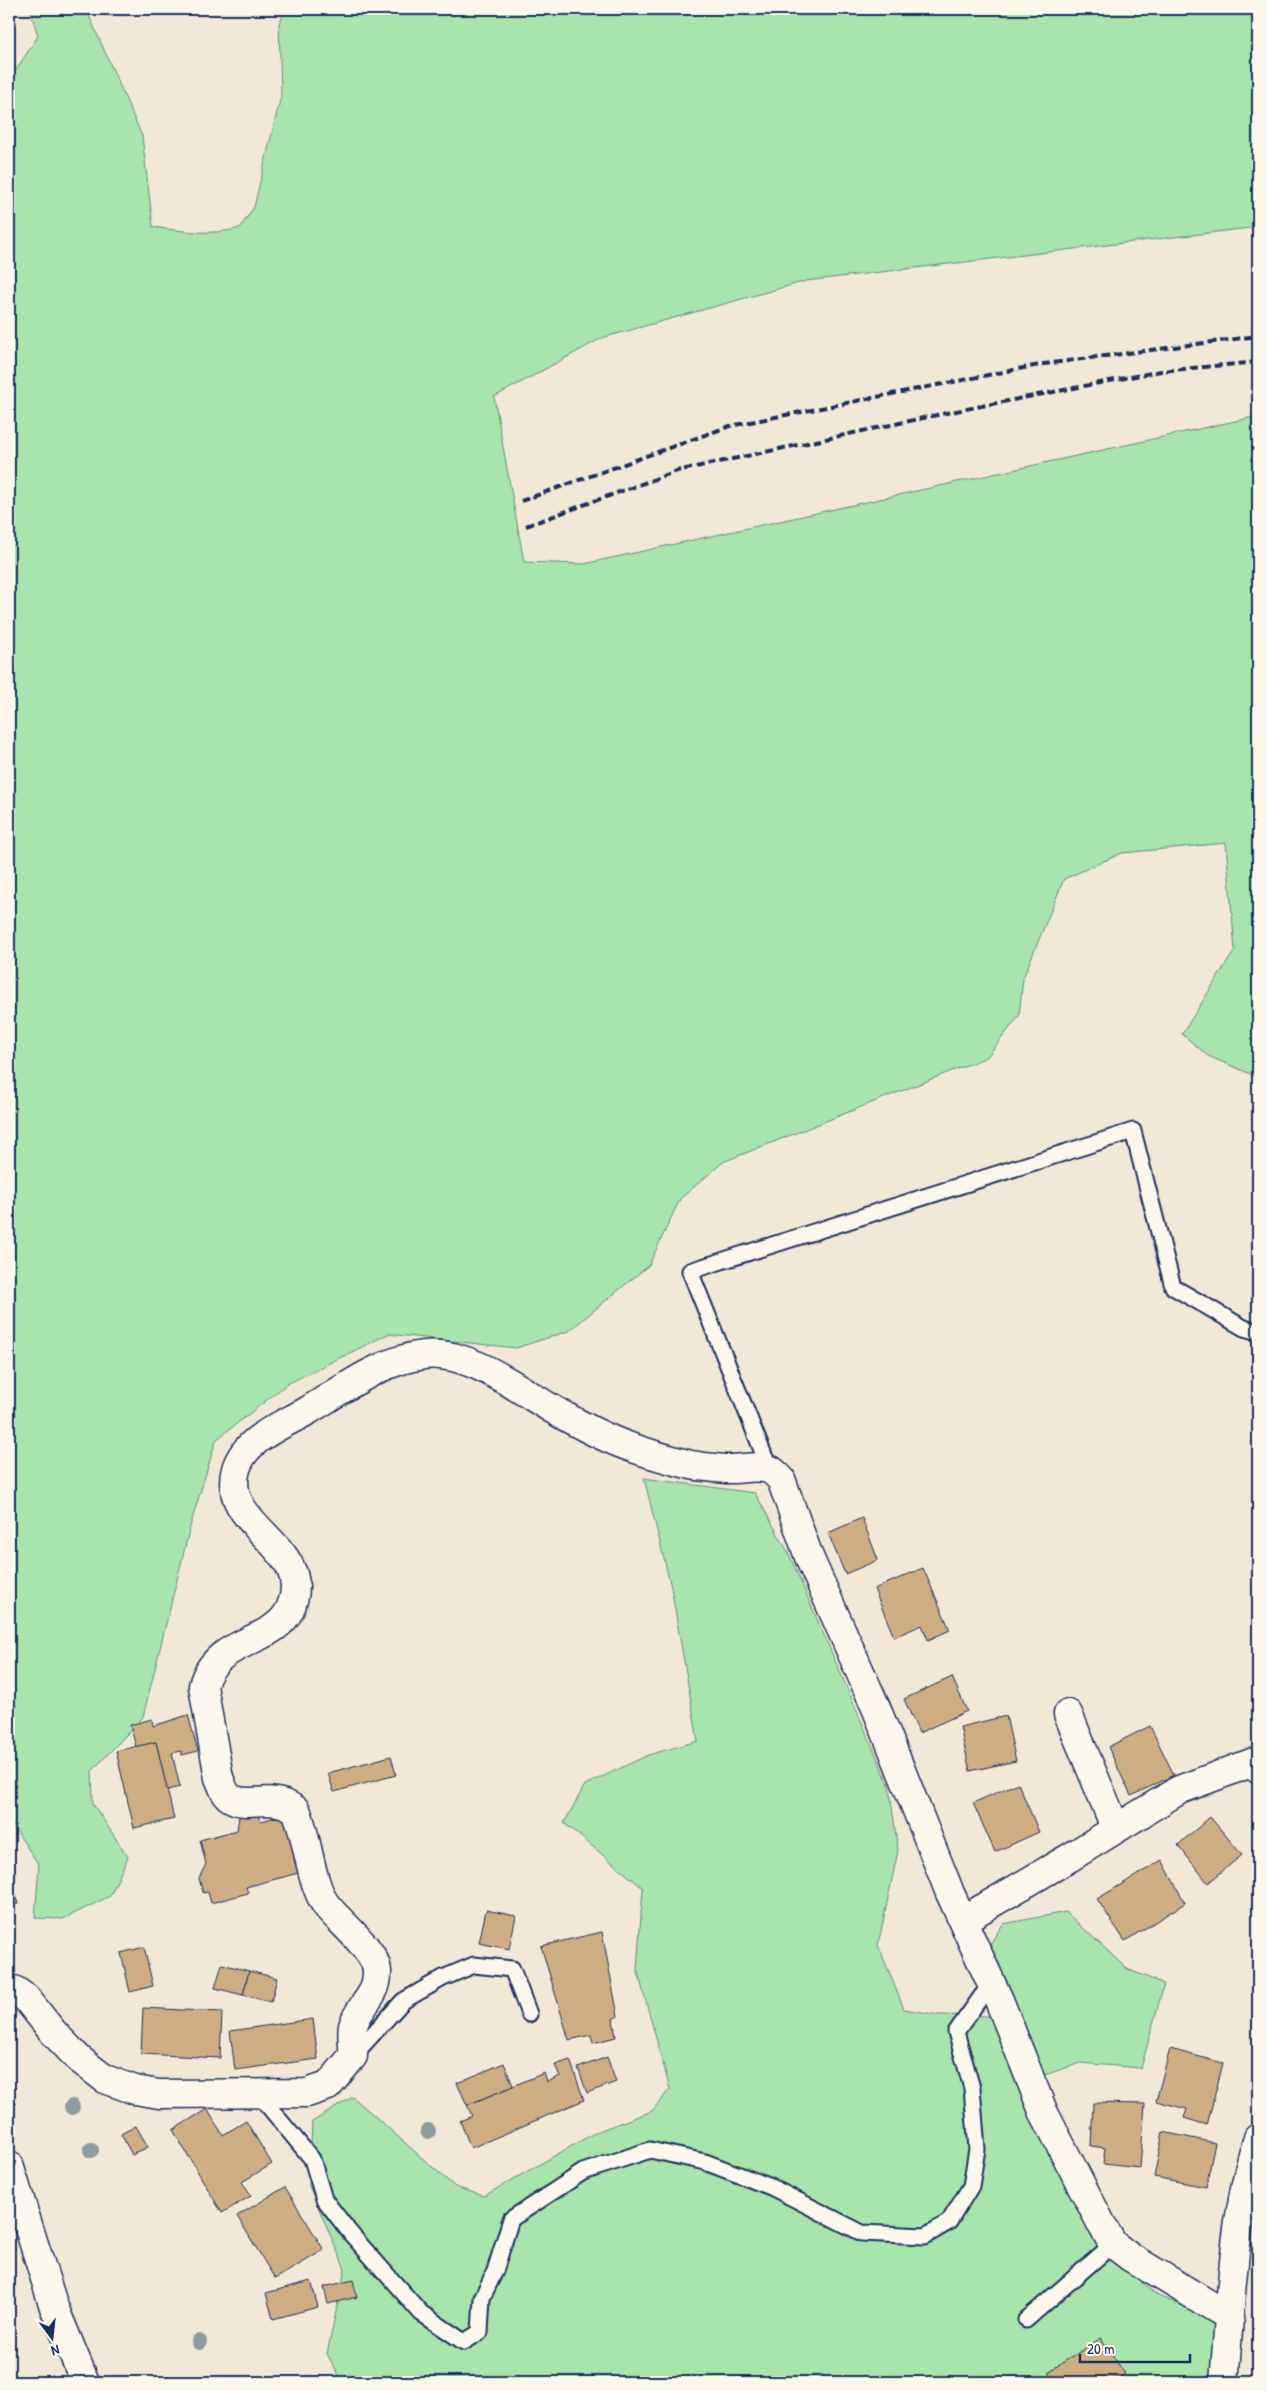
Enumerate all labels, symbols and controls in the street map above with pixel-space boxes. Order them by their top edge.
north arrow [28,2314,78,2364]
scale bar [1080,2331,1190,2363]
text: 20 m [1087,2338,1114,2359]
text: N [49,2341,62,2361]

